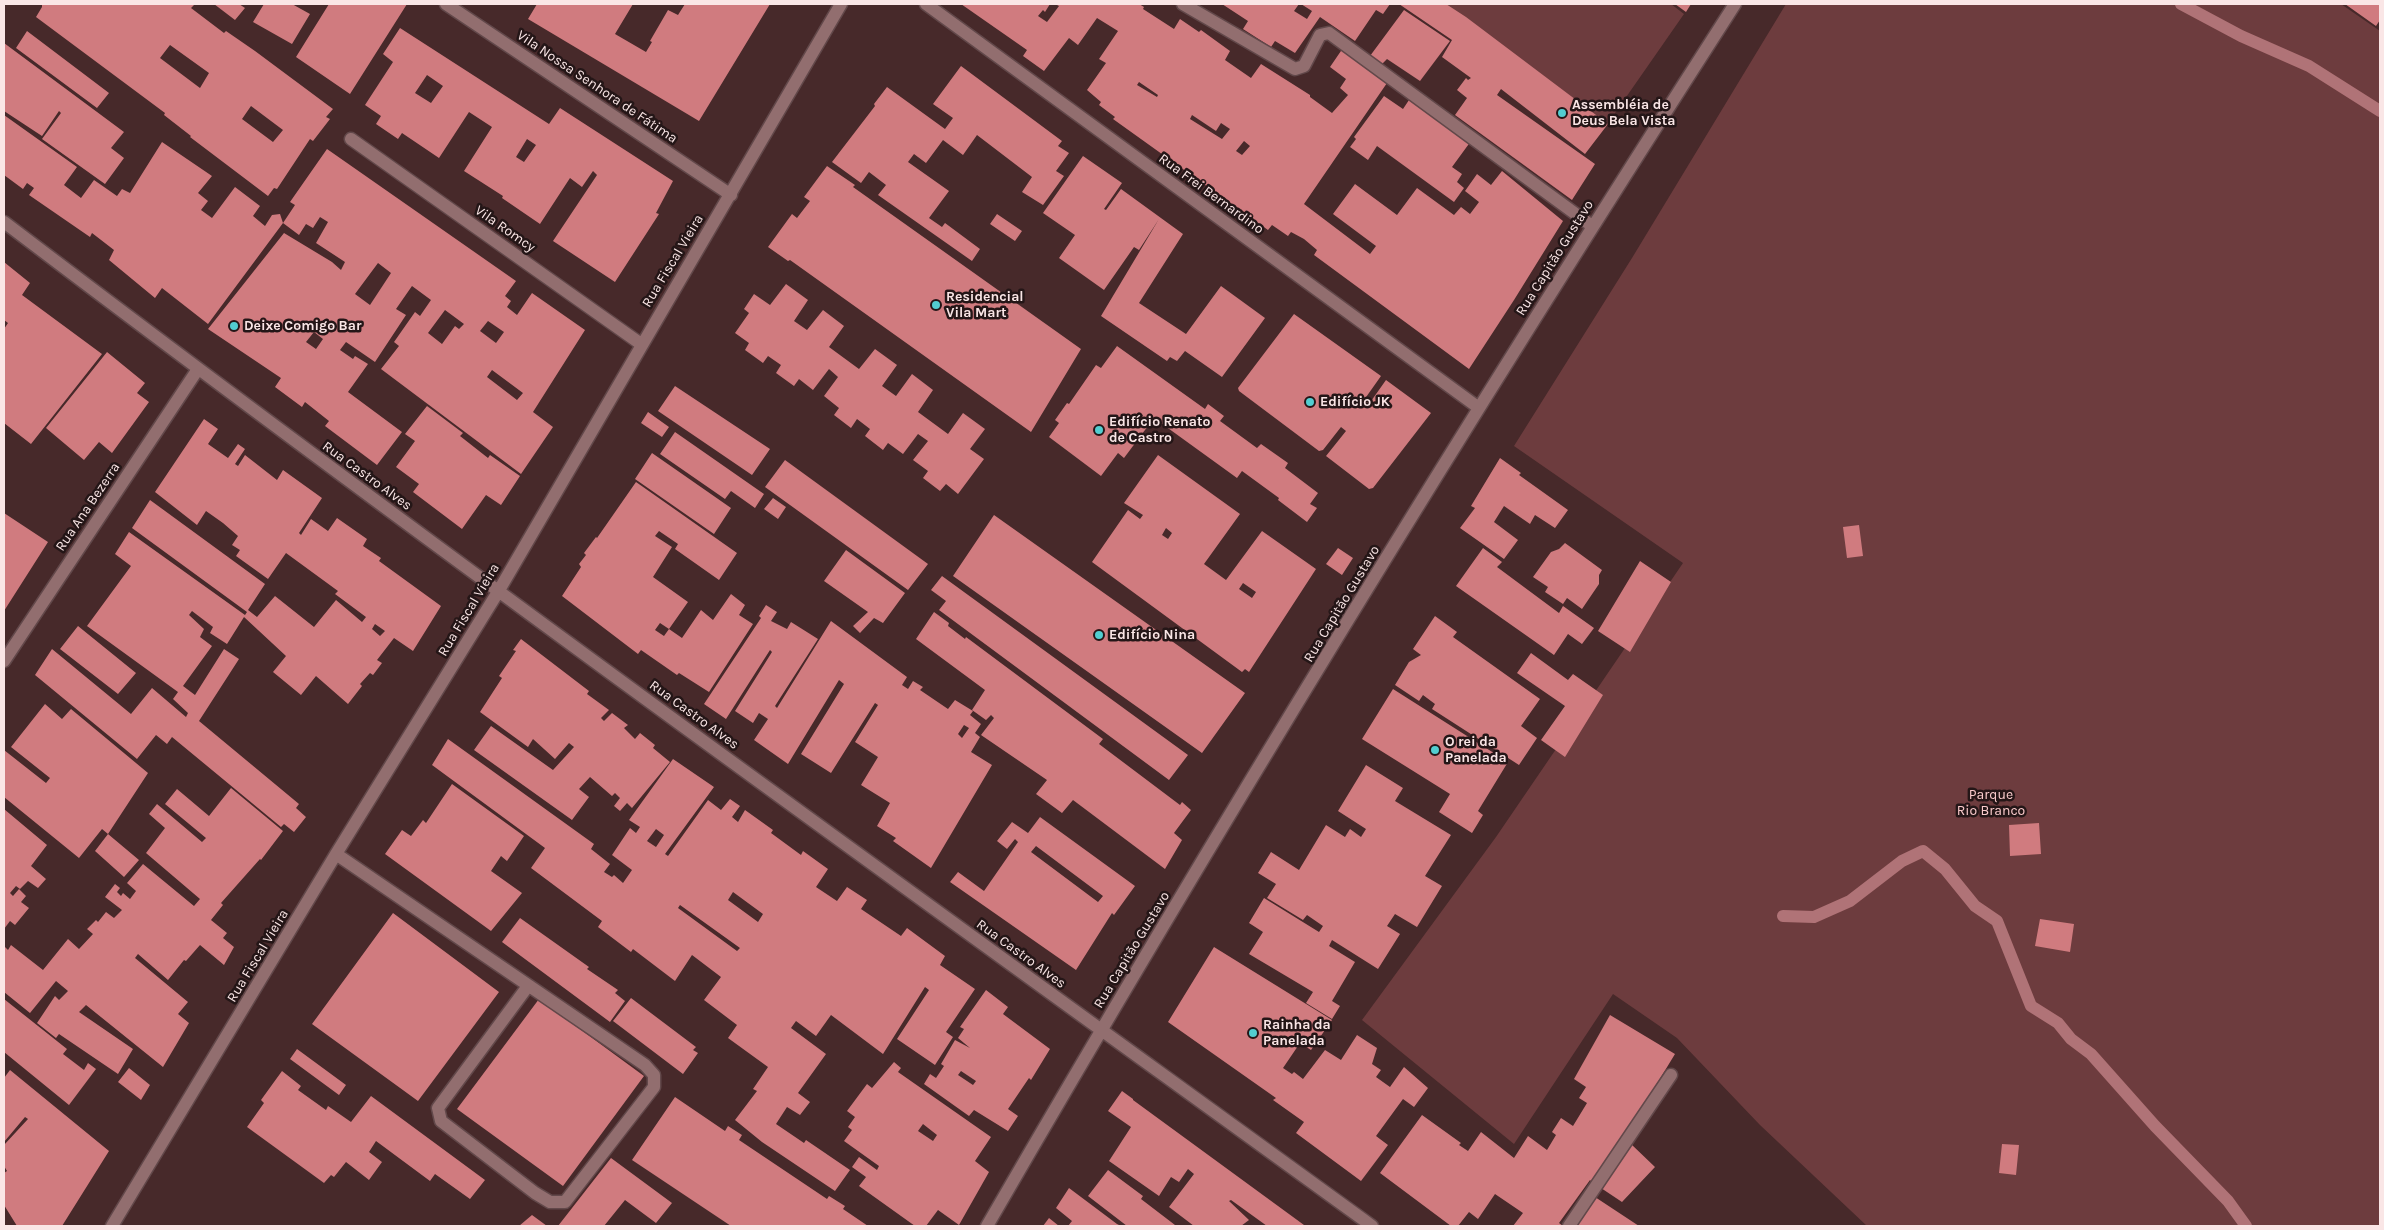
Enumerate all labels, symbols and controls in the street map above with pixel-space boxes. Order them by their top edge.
street label: Vila Nossa Senhora de Fátima [514,27,680,147]
place label: Assembléia de Deus Bela Vista [1572,97,1675,130]
marker: Assembléia de Deus Bela Vista [1556,107,1568,119]
street label: Rua Frei Bernardino [1155,150,1267,238]
street label: Rua Capitão Gustavo [1513,197,1597,319]
street label: Vila Romcy [471,202,539,256]
street label: Rua Fiscal Vieira [639,212,707,310]
place label: Residencial Vila Mart [946,289,1024,322]
marker: Residencial Vila Mart [930,299,942,311]
place label: Deixe Comigo Bar [244,318,361,334]
marker: Deixe Comigo Bar [228,320,240,332]
place label: Edifício JK [1320,394,1390,410]
marker: Edifício JK [1304,396,1316,408]
place label: Edifício Renato de Castro [1109,414,1210,447]
marker: Edifício Renato de Castro [1093,424,1105,436]
street label: Rua Castro Alves [319,438,415,514]
street label: Rua Ana Bezerra [52,460,124,554]
street label: Rua Capitão Gustavo [1301,543,1383,665]
street label: Rua Fiscal Vieira [435,561,503,659]
place label: Edifício Nina [1109,627,1195,643]
marker: Edifício Nina [1093,629,1105,641]
street label: Rua Castro Alves [646,677,742,753]
place label: O rei da Panelada [1445,734,1507,766]
marker: O rei da Panelada [1429,744,1441,756]
park label: Parque Rio Branco [1957,787,2025,820]
street label: Rua Capitão Gustavo [1091,889,1173,1011]
street label: Rua Fiscal Vieira [224,907,292,1005]
street label: Rua Castro Alves [973,916,1069,992]
place label: Rainha da Panelada [1263,1017,1331,1050]
marker: Rainha da Panelada [1247,1027,1259,1039]

